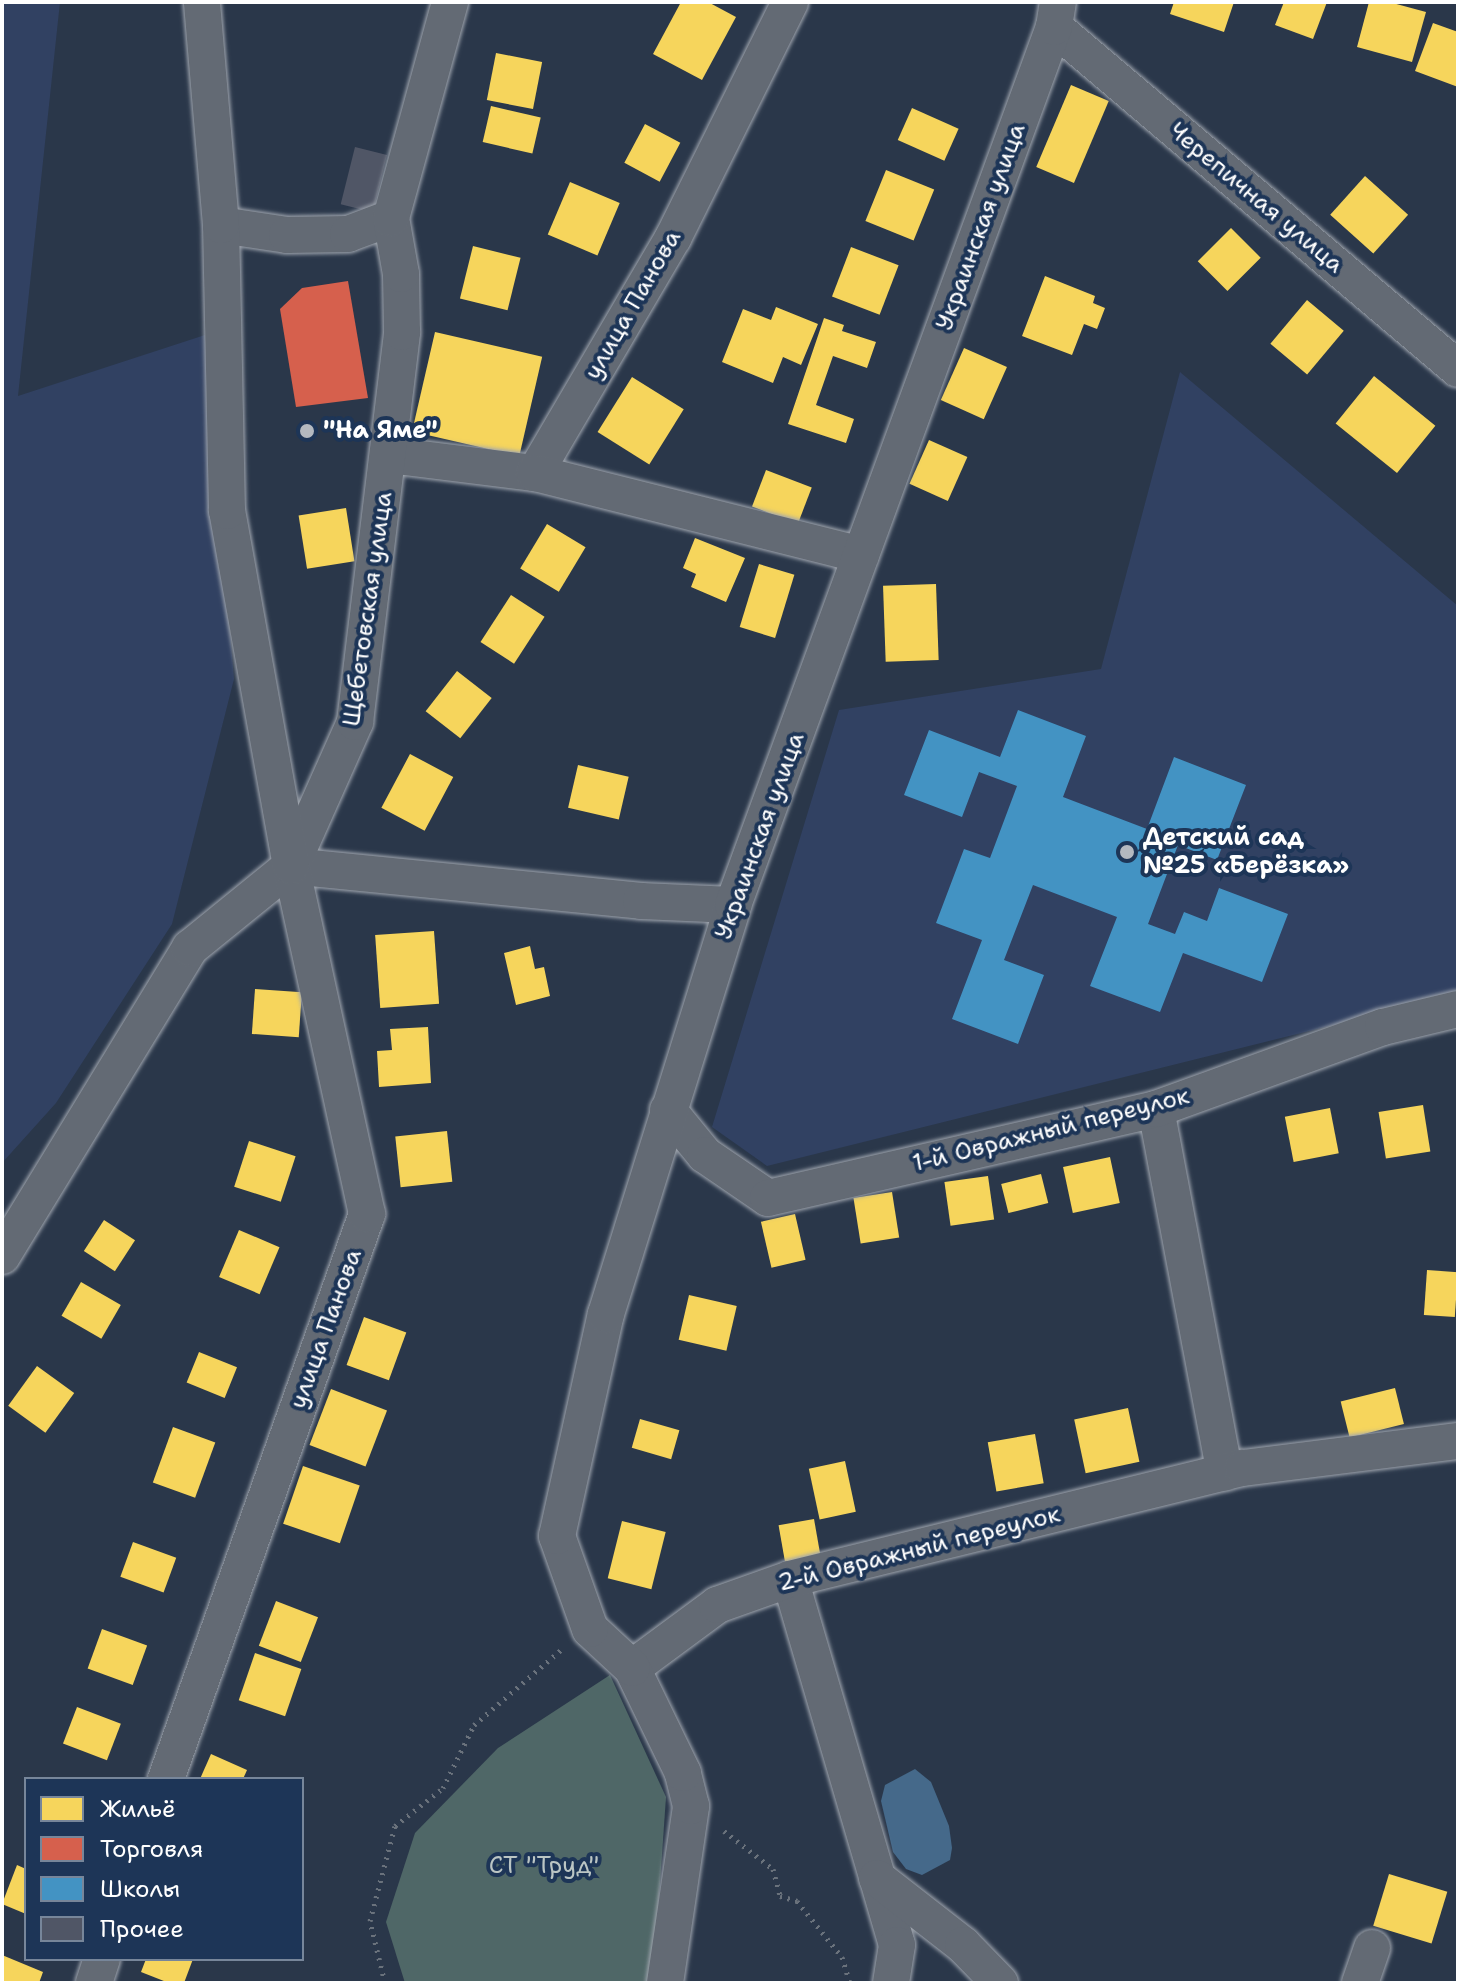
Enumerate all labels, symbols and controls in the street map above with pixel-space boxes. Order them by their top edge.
street label: Черепичная улица [1163,117,1349,279]
street label: Украинская улица [930,120,1032,334]
street label: улица Панова [579,225,687,385]
place label: "На Яме" [323,417,438,445]
marker: "На Яме" [298,422,316,440]
street label: Щебетовская улица [337,490,399,728]
street label: Украинская улица [709,729,811,943]
place label: Детский сад №25 «Берёзка» [1143,824,1349,880]
marker: Детский сад №25 «Берёзка» [1118,843,1136,861]
street label: 1-й Овражный переулок [910,1082,1192,1178]
street label: улица Панова [284,1245,368,1413]
street label: 2-й Овражный переулок [775,1500,1063,1598]
legend [24,1777,304,1961]
text: Жильё [100,1793,176,1825]
text: Торговля [100,1833,203,1865]
park label: СТ "Труд" [489,1852,599,1880]
text: Школы [100,1873,180,1905]
text: Прочее [100,1913,184,1945]

